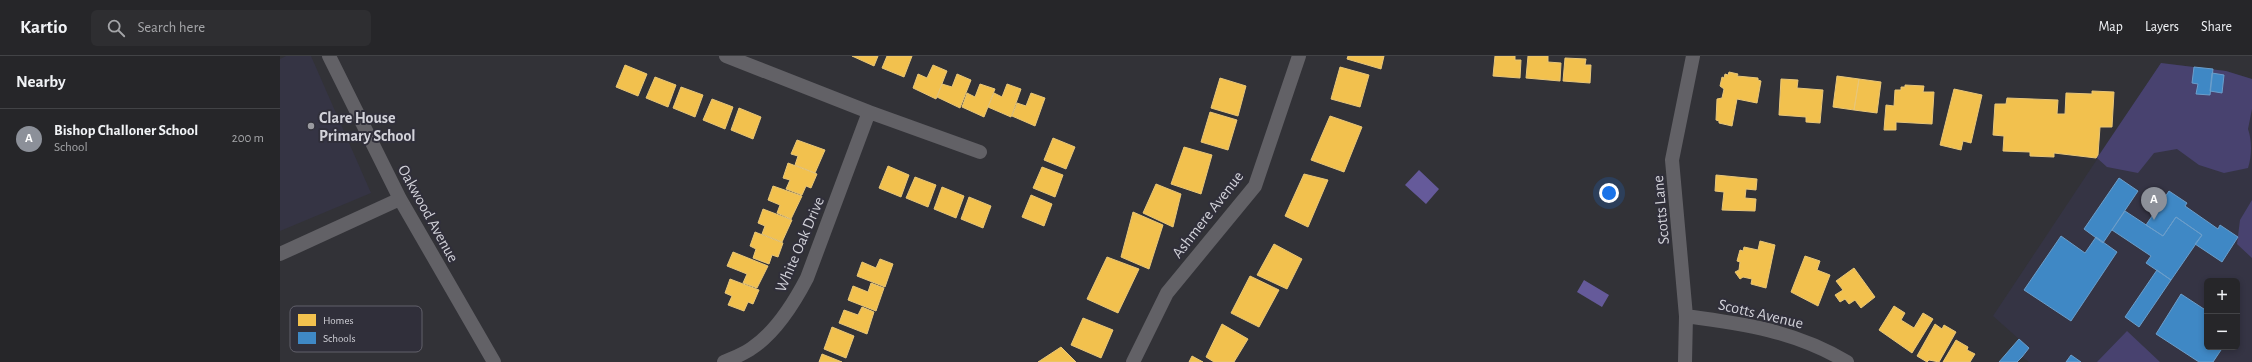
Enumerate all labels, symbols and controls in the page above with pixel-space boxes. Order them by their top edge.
search box [91,10,371,46]
icon: search [105,17,127,39]
text: Kartio [20,18,67,37]
text: Search here [137,20,205,35]
text: Map [2098,20,2123,34]
text: Layers [2145,20,2179,34]
text: Share [2201,20,2232,34]
text: Nearby [16,73,66,90]
place label: Clare House Primary School [319,110,416,145]
marker: Clare House Primary School [306,121,316,131]
text: Bishop Challoner School [54,123,198,138]
text: A [25,132,33,145]
text: 200 m [232,132,264,145]
text: School [54,141,88,154]
street label: Oakwood Avenue [395,162,461,265]
street label: Ashmere Avenue [1169,168,1247,261]
street label: Scotts Lane [1650,175,1672,245]
your location [1599,183,1619,203]
pin: A [2141,187,2167,220]
street label: White Oak Drive [773,194,827,294]
map controls [2204,278,2240,350]
button: + [2204,278,2240,314]
street label: Scotts Avenue [1717,296,1805,332]
legend [290,306,422,352]
button: − [2204,314,2240,350]
text: Homes [323,315,354,326]
text: Schools [323,333,356,344]

